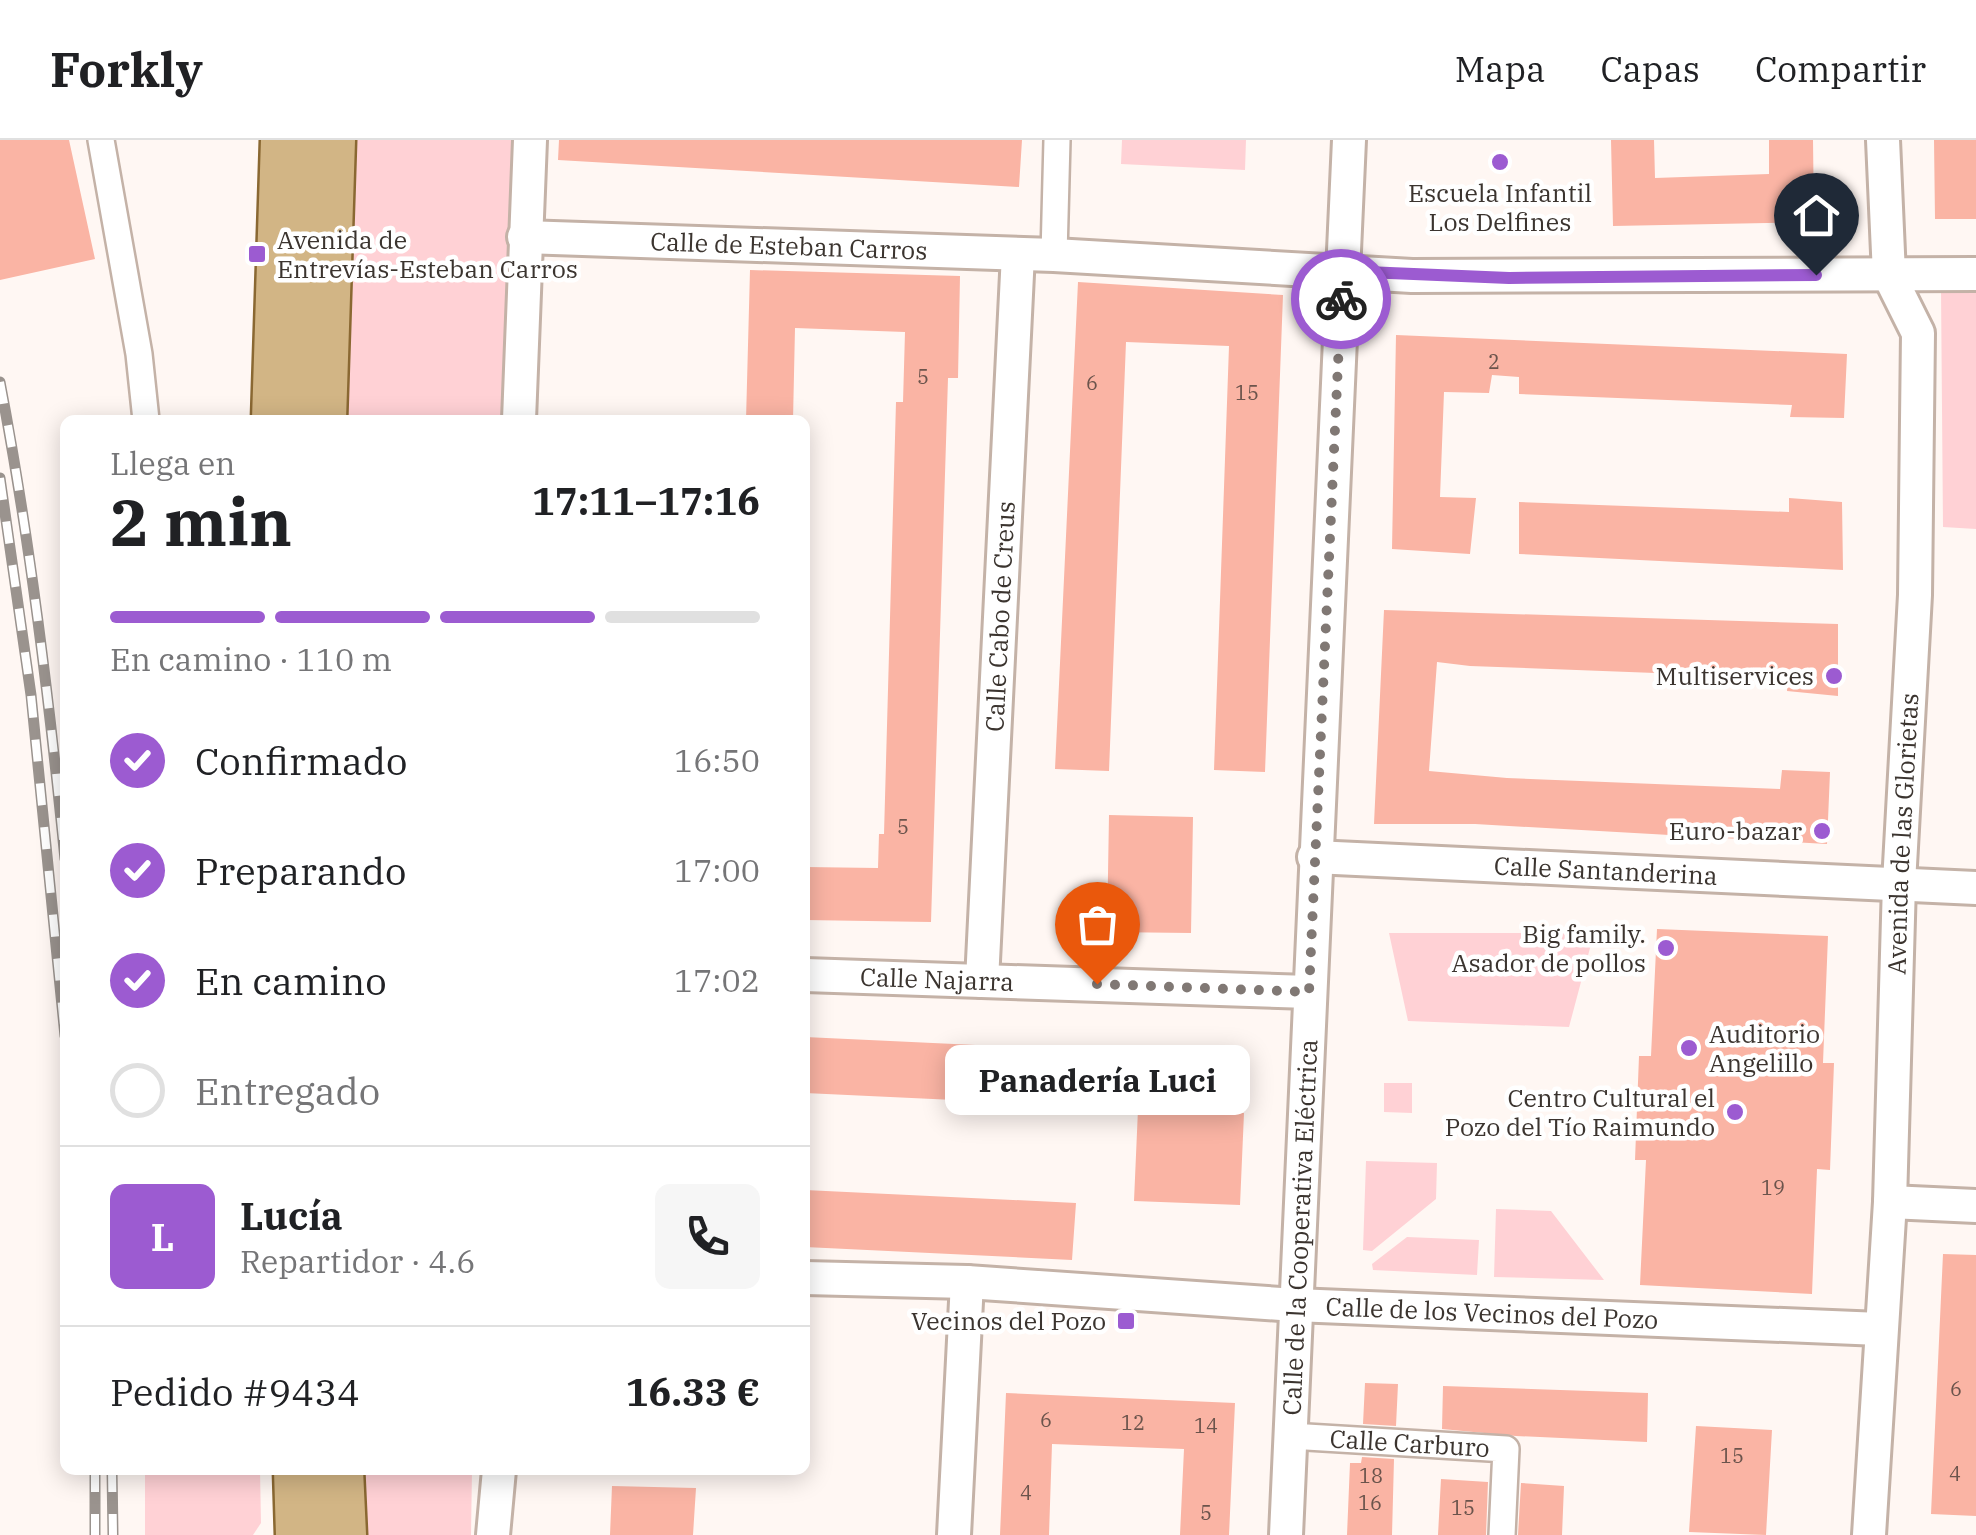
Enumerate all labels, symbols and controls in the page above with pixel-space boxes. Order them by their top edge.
text: Forkly [50,38,203,100]
text: Mapa [1455,46,1545,92]
text: Capas [1600,46,1700,92]
text: Compartir [1755,46,1926,92]
marker: Escuela Infantil Los Delfines [1489,151,1511,173]
pin [1774,173,1859,276]
place label: Escuela Infantil Los Delfines [1408,176,1592,238]
icon: home [1789,188,1844,243]
place label: Avenida de Entrevías-Esteban Carros [277,223,578,285]
street label: Calle de Esteban Carros [650,224,928,267]
marker: Avenida de Entrevías-Esteban Carros [246,243,268,265]
courier [1291,249,1391,349]
icon: bike [1314,272,1369,327]
house number: 2 [1488,348,1500,375]
house number: 5 [917,363,929,390]
house number: 6 [1086,369,1098,396]
house number: 15 [1235,379,1259,406]
text: Llega en [110,442,236,484]
text: 17:11–17:16 [532,476,760,525]
text: 2 min [110,479,292,564]
street label: Calle Cabo de Creus [977,500,1022,733]
text: En camino · 110 m [110,638,392,680]
place label: Multiservices [1656,659,1814,692]
marker: Multiservices [1823,665,1845,687]
street label: Avenida de las Glorietas [1879,692,1926,975]
icon: check [110,733,165,788]
text: Confirmado [195,736,407,785]
text: 16:50 [674,739,760,781]
house number: 5 [897,813,909,840]
place label: Euro-bazar [1669,814,1802,847]
marker: Euro-bazar [1811,820,1833,842]
icon: check [110,843,165,898]
text: Preparando [195,846,406,895]
street label: Calle Santanderina [1493,848,1718,892]
text: 17:00 [674,849,760,891]
pin [1055,882,1140,985]
icon: bag [1070,897,1125,952]
place label: Big family. Asador de pollos [1451,917,1646,979]
marker: Big family. Asador de pollos [1655,937,1677,959]
icon: check [110,953,165,1008]
text: En camino [195,956,387,1005]
text: 17:02 [674,959,760,1001]
street label: Calle Najarra [859,960,1014,998]
place label: Auditorio Angelillo [1709,1017,1820,1079]
marker: Auditorio Angelillo [1678,1037,1700,1059]
street label: Calle de la Cooperativa Eléctrica [1274,1038,1324,1416]
callout: Panadería Luci [944,1044,1250,1114]
text: Panadería Luci [979,1059,1216,1101]
text: Entregado [195,1066,380,1115]
place label: Centro Cultural el Pozo del Tío Raimundo [1445,1081,1715,1143]
marker: Centro Cultural el Pozo del Tío Raimundo [1724,1101,1746,1123]
house number: 19 [1761,1174,1785,1201]
button: phone [655,1184,760,1289]
text: Lucía [240,1191,343,1240]
text: L [151,1212,174,1261]
text: Repartidor · 4.6 [240,1240,475,1282]
street label: Calle de los Vecinos del Pozo [1325,1289,1659,1336]
place label: Vecinos del Pozo [911,1304,1106,1337]
marker: Vecinos del Pozo [1115,1310,1137,1332]
text: Pedido #9434 [110,1367,360,1416]
text: 16.33 € [626,1367,760,1416]
house number: 6 [1950,1375,1962,1402]
house number: 6 [1040,1406,1052,1433]
house number: 12 [1121,1409,1145,1436]
house number: 14 [1194,1412,1218,1439]
street label: Calle Carburo [1329,1421,1491,1464]
house number: 15 [1720,1442,1744,1469]
house number: 4 [1949,1460,1961,1487]
house number: 18 [1359,1462,1383,1489]
house number: 4 [1020,1479,1032,1506]
house number: 16 [1358,1489,1382,1516]
house number: 15 [1451,1494,1475,1521]
house number: 5 [1200,1499,1212,1526]

